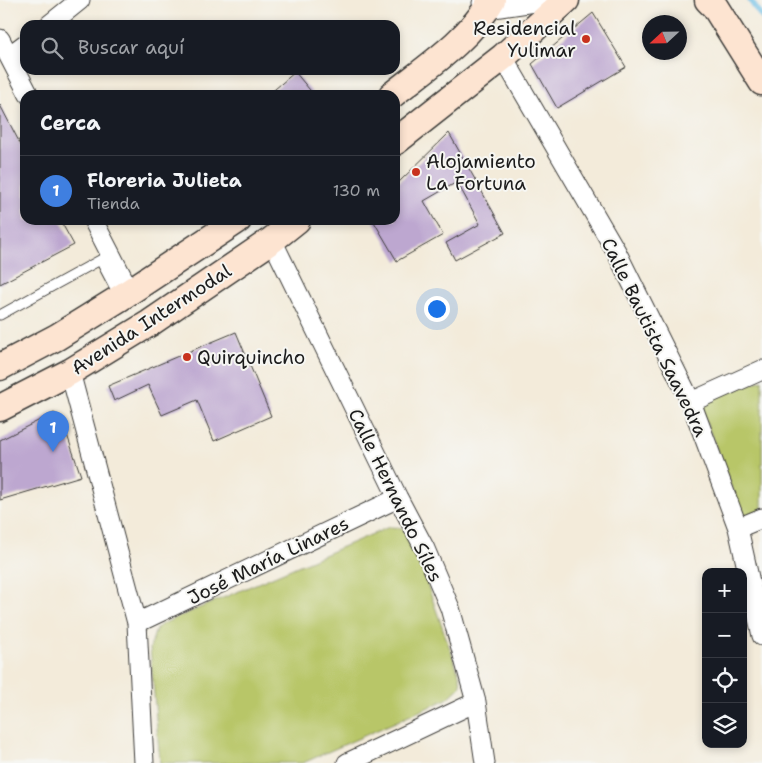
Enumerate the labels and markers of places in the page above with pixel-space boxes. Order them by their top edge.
place label: Residencial Yulimar [473,16,576,63]
marker: Residencial Yulimar [580,33,592,45]
place label: Alojamiento La Fortuna [426,149,536,196]
marker: Alojamiento La Fortuna [410,166,422,178]
place label: Quirquincho [197,345,305,370]
marker: Quirquincho [181,351,193,363]
pin: 1 [37,411,69,452]

